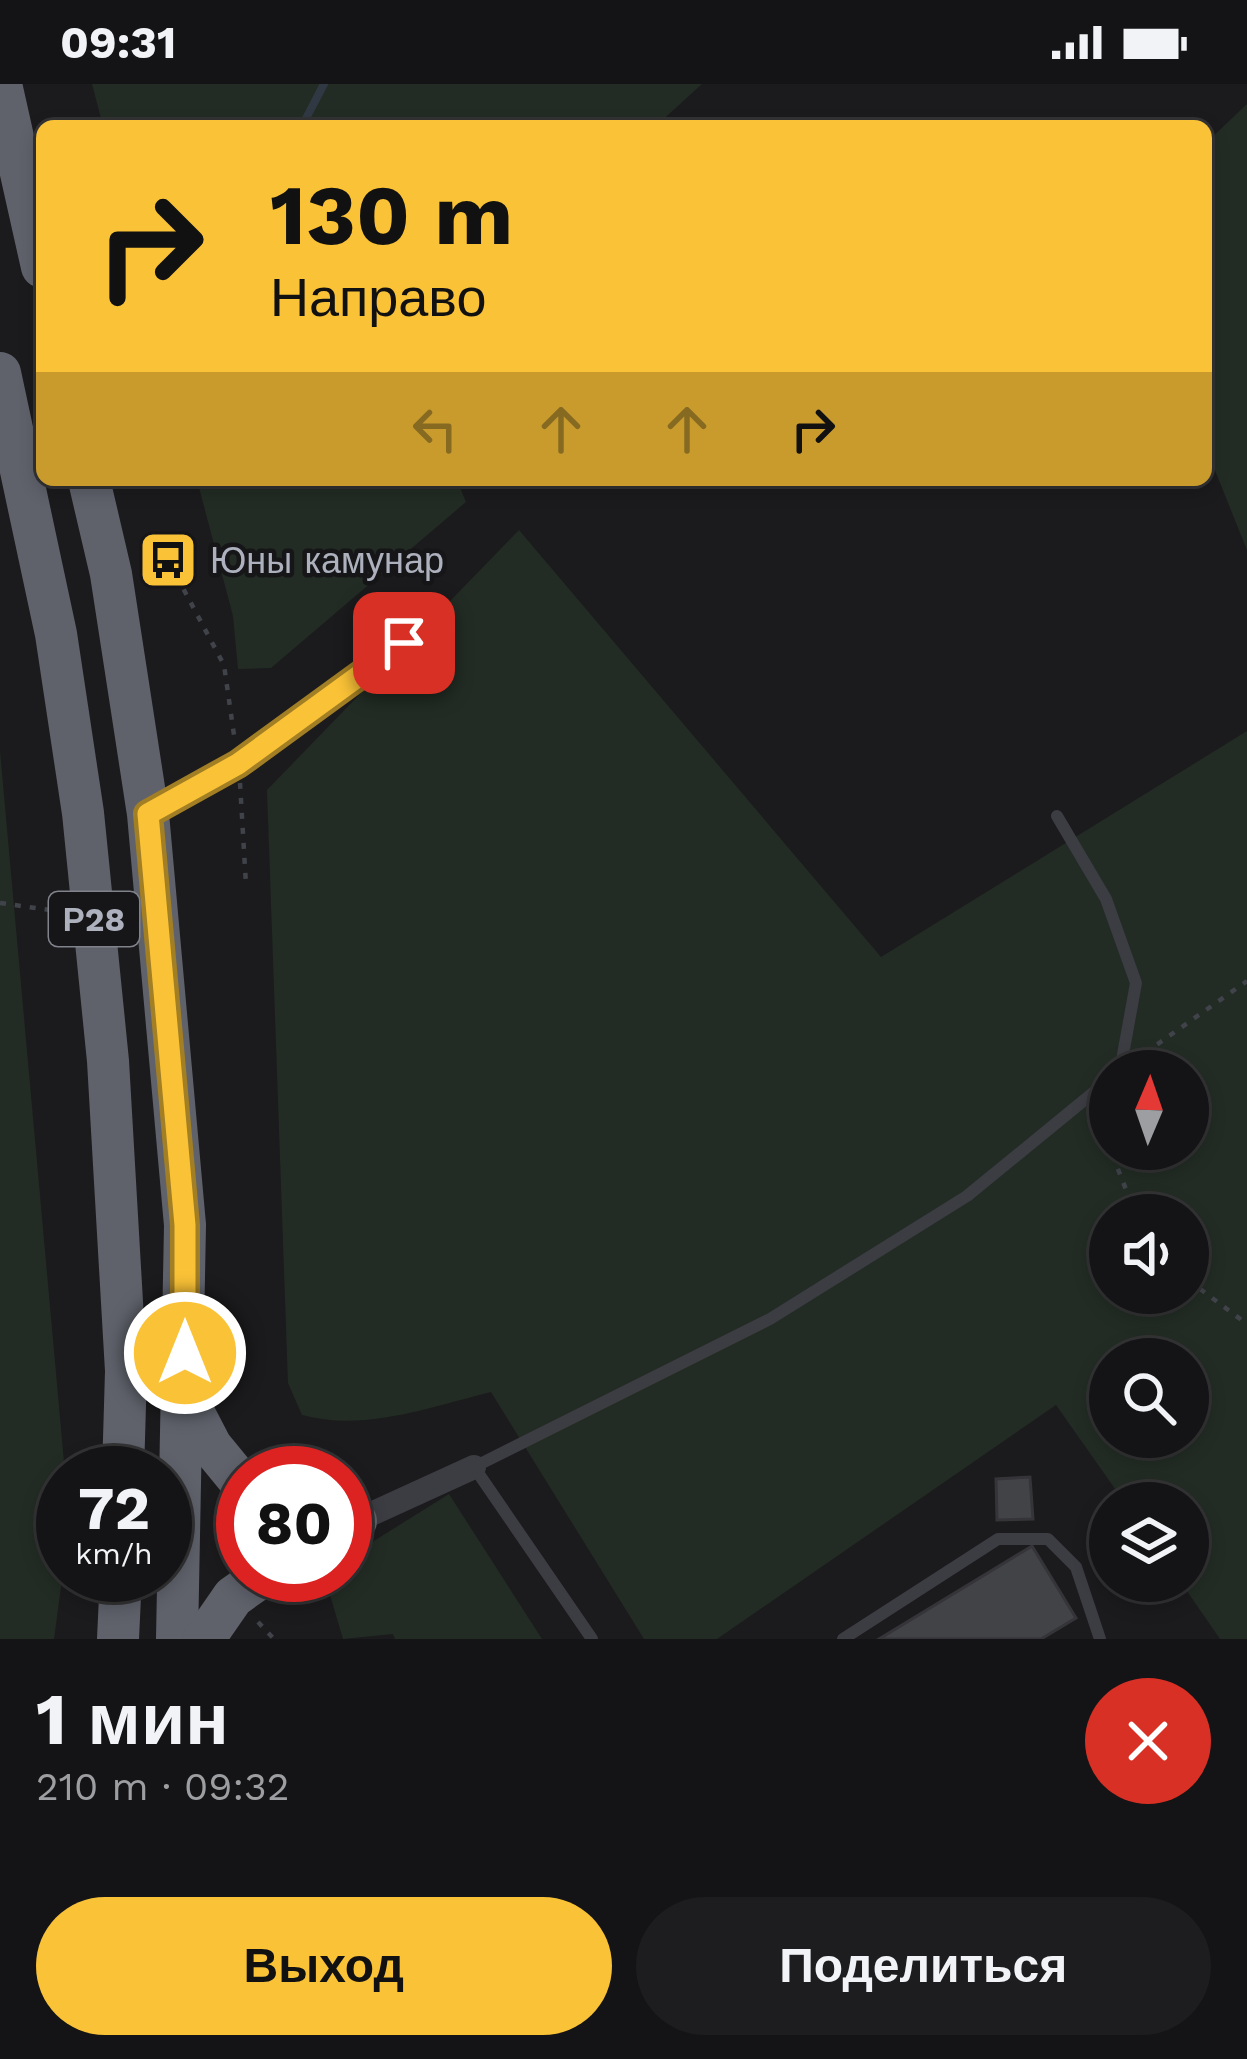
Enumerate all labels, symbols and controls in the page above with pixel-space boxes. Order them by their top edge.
text: 09:31 [60,16,176,69]
text: 130 m [270,166,513,264]
icon: right [72,168,228,324]
text: Направо [270,266,486,329]
icon: left [402,396,468,462]
icon: ahead [528,396,594,462]
icon: ahead [654,396,720,462]
icon: right [780,396,846,462]
bus stop icon: Юны камунар [137,529,199,591]
place label: Юны камунар [210,540,444,582]
pin [353,592,455,694]
icon: arrive [371,610,437,676]
road number: Р28 [49,892,139,946]
north arrow [1089,1050,1209,1170]
map controls [1089,1050,1209,1602]
button: sound [1089,1194,1209,1314]
position arrow [122,1290,248,1416]
button: search [1089,1338,1209,1458]
speed limit sign: 80 [216,1446,372,1602]
text: 72 [78,1473,150,1544]
button: layers [1089,1482,1209,1602]
text: km/h [75,1536,153,1571]
text: 1 мин [36,1677,229,1761]
button: close [1085,1678,1211,1804]
text: 210 m · 09:32 [36,1764,289,1809]
button: Выход [36,1897,612,2035]
button: Поделиться [636,1897,1211,2035]

